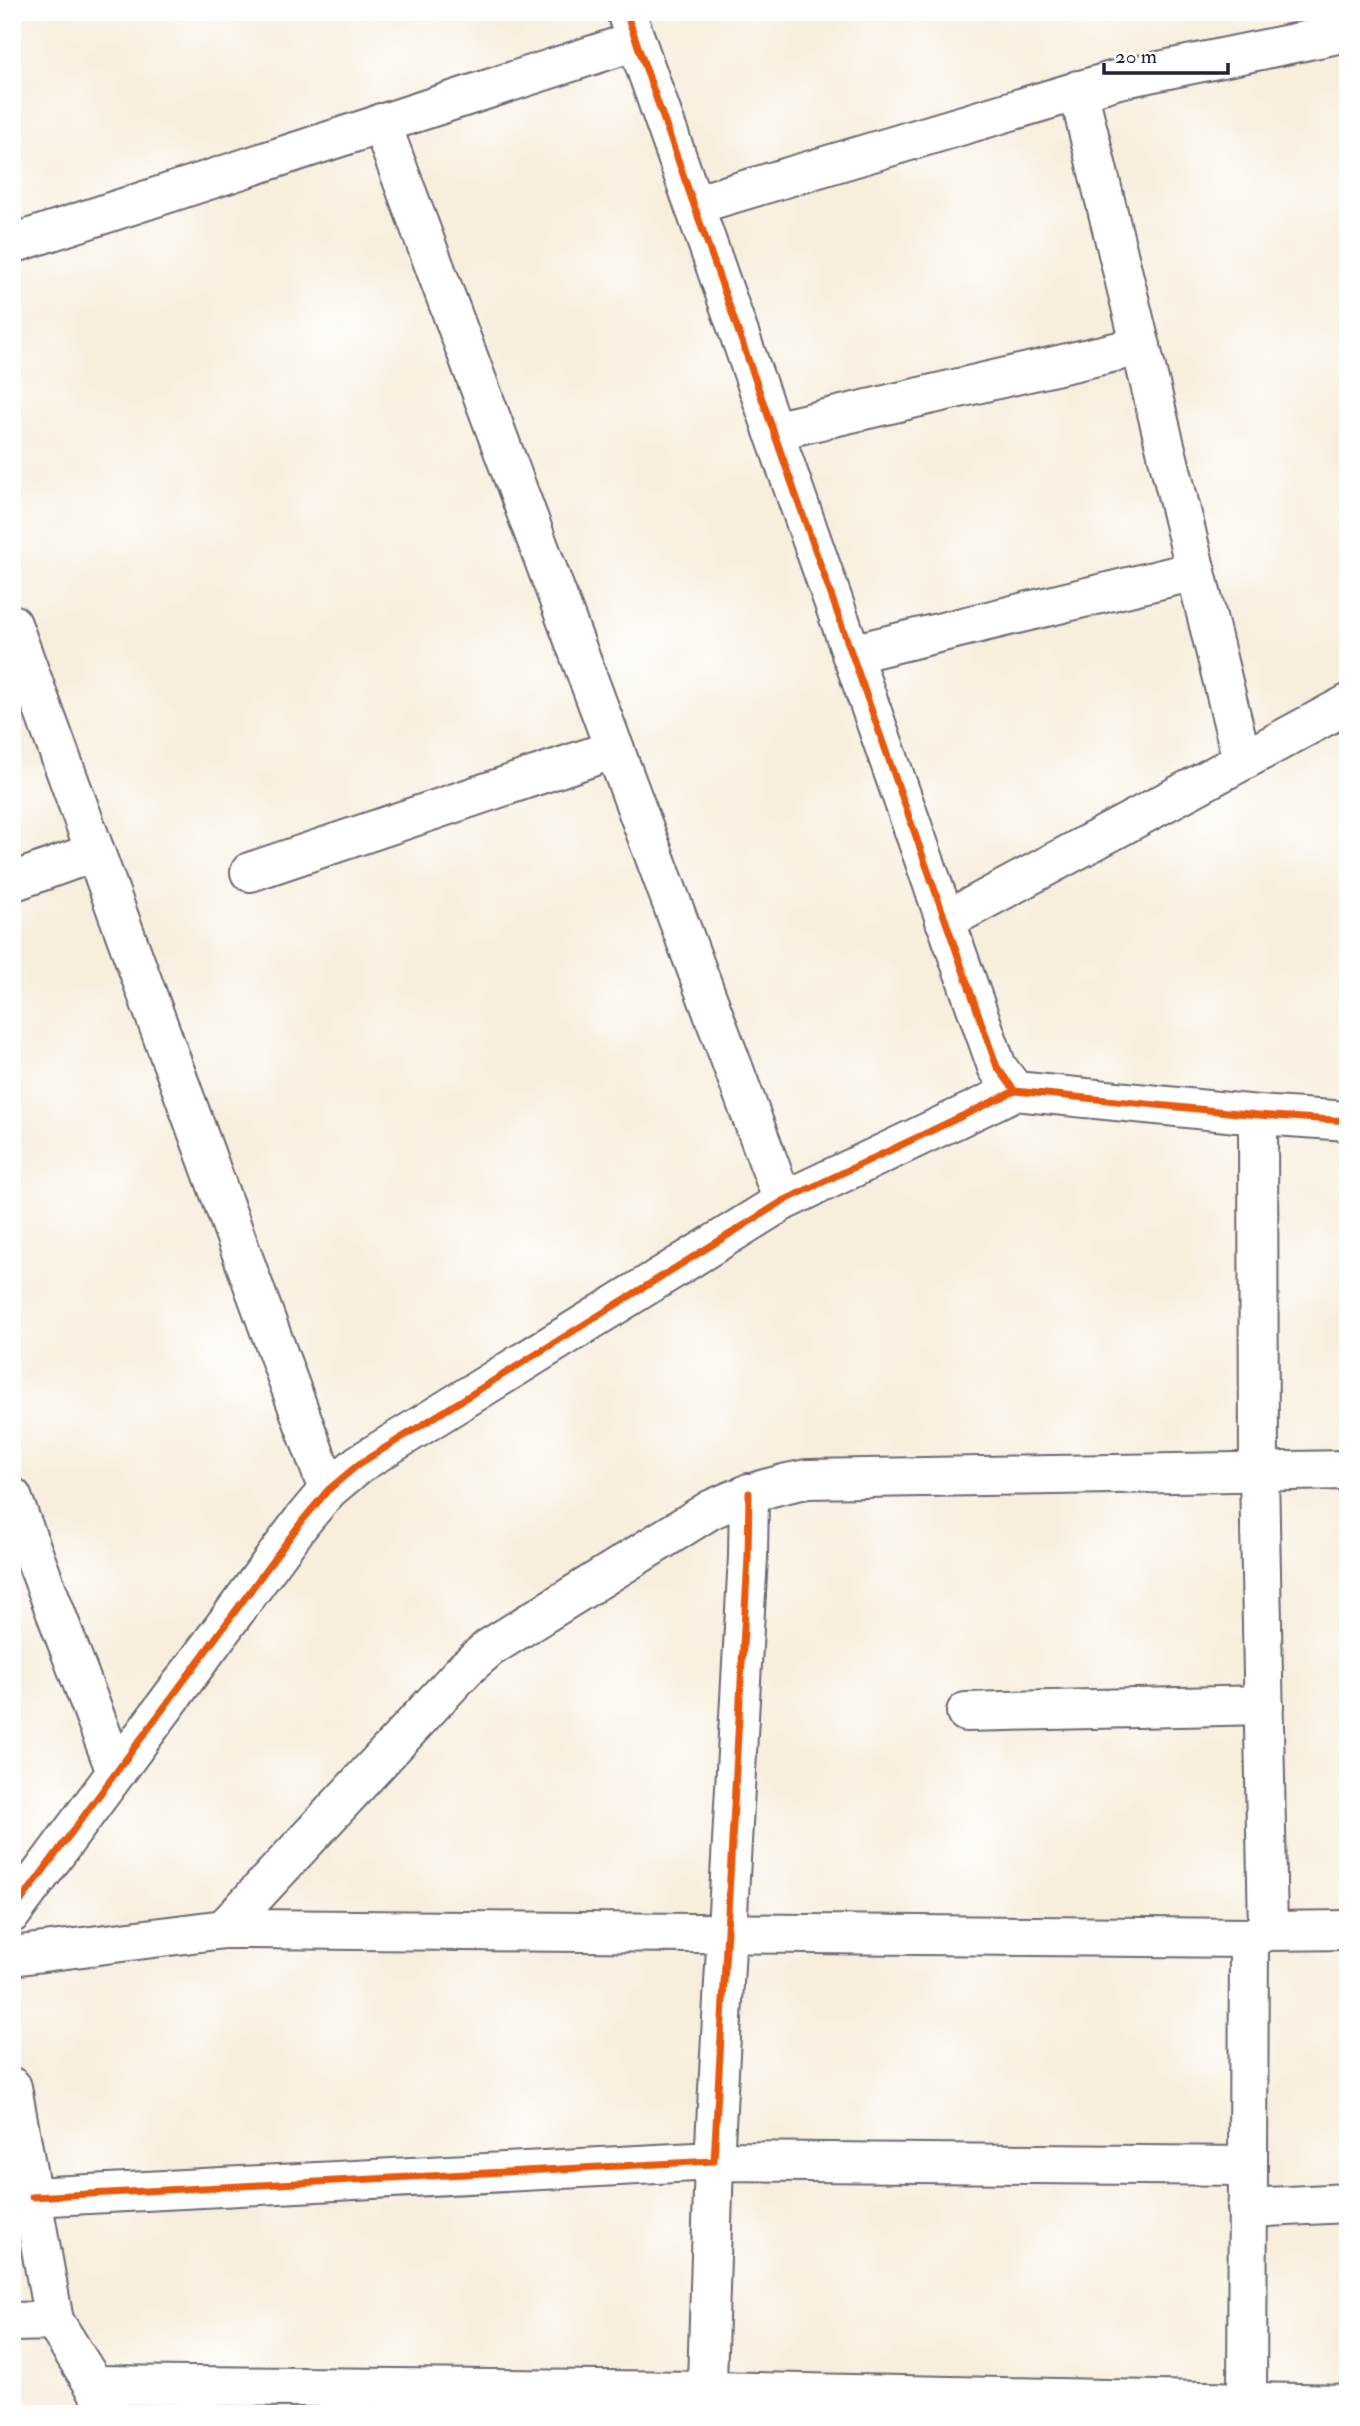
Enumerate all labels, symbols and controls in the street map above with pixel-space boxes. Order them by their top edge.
scale bar [1104,32,1229,76]
text: 20 m [1115,43,1157,70]

